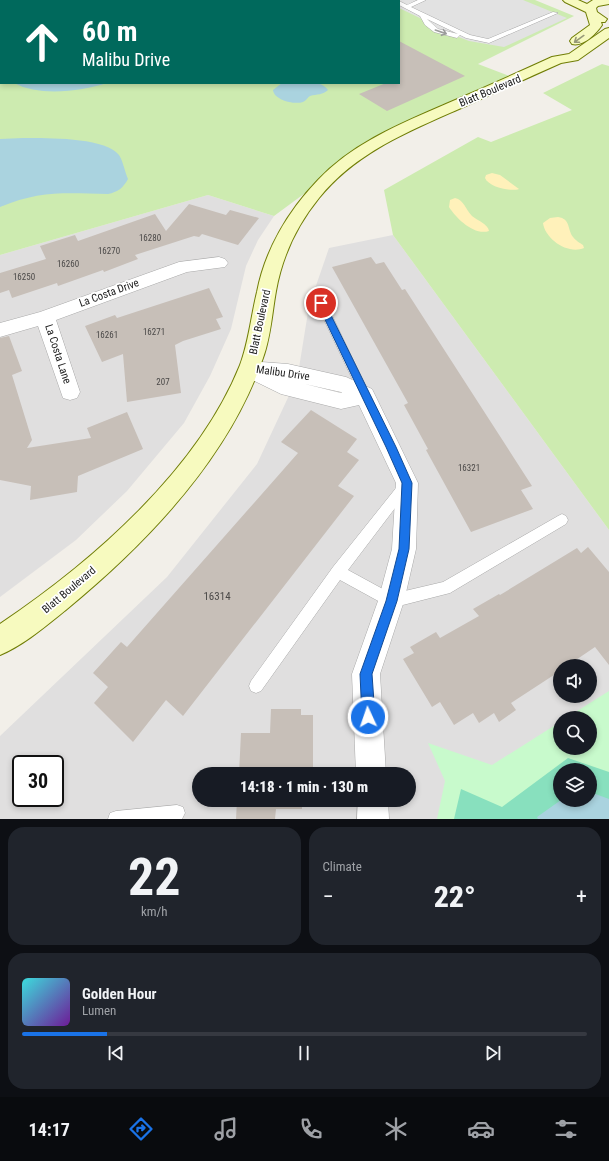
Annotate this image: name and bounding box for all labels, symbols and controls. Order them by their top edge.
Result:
text: 60 m [82,15,138,48]
icon: ahead [16,16,68,68]
one-way arrow [435,29,448,36]
one-way arrow [574,35,585,43]
text: Malibu Drive [82,49,170,70]
street label: Blatt Boulevard [457,72,523,110]
house number: 16280 [139,233,161,243]
house number: 16270 [98,246,120,256]
house number: 16260 [57,259,79,269]
house number: 16250 [13,272,35,282]
street label: La Costa Drive [77,276,141,310]
pin [304,286,338,320]
street label: Blatt Boulevard [247,288,273,356]
icon: arrive [310,292,332,314]
street label: La Costa Lane [42,323,74,385]
house number: 16271 [143,327,165,337]
house number: 16261 [96,330,118,340]
street label: Malibu Drive [255,363,311,383]
house number: 207 [156,377,170,387]
house number: 16321 [458,463,480,473]
street label: Blatt Boulevard [40,564,98,616]
house number: 16314 [203,590,231,603]
map controls [553,659,597,807]
button: sound [553,659,597,703]
position arrow [347,696,389,738]
button: search [553,711,597,755]
speed limit sign: 30 [12,755,64,807]
button: layers [553,763,597,807]
text: 14:18 · 1 min · 130 m [240,778,368,796]
text: 22 [128,847,181,908]
text: Climate [323,859,362,874]
text: 22° [434,879,476,914]
text: − [323,884,334,909]
text: + [576,884,587,909]
text: km/h [141,904,168,919]
text: Golden Hour [82,985,157,1003]
text: Lumen [82,1003,116,1018]
icon: previous [105,1042,127,1064]
icon: pause [293,1042,315,1064]
icon: next [482,1042,504,1064]
icon: directions [127,1115,155,1143]
icon: music [212,1115,240,1143]
icon: phone [297,1115,325,1143]
icon: climate [382,1115,410,1143]
icon: car [467,1115,495,1143]
icon: filters [552,1115,580,1143]
text: 14:17 [29,1119,70,1140]

